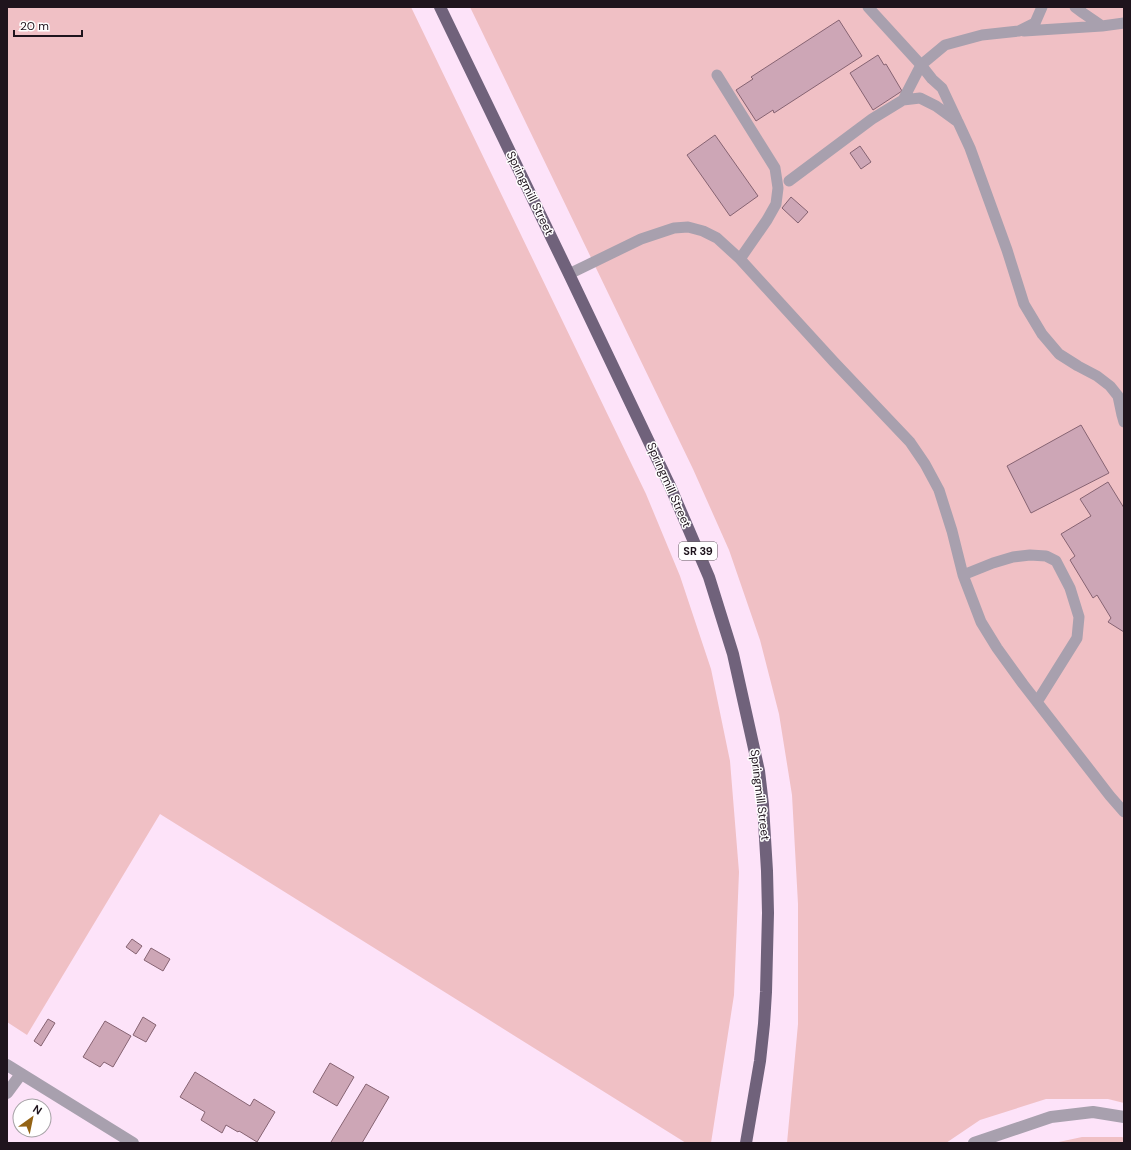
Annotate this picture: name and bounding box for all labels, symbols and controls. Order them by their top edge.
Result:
scale bar [14,12,82,38]
text: 20 m [20,18,49,34]
street label: Springmill Street [503,148,557,238]
street label: Springmill Street [643,440,695,530]
road number: SR 39 [679,542,717,560]
street label: Springmill Street [746,749,774,842]
north arrow [12,1098,52,1138]
text: N [30,1102,45,1118]

